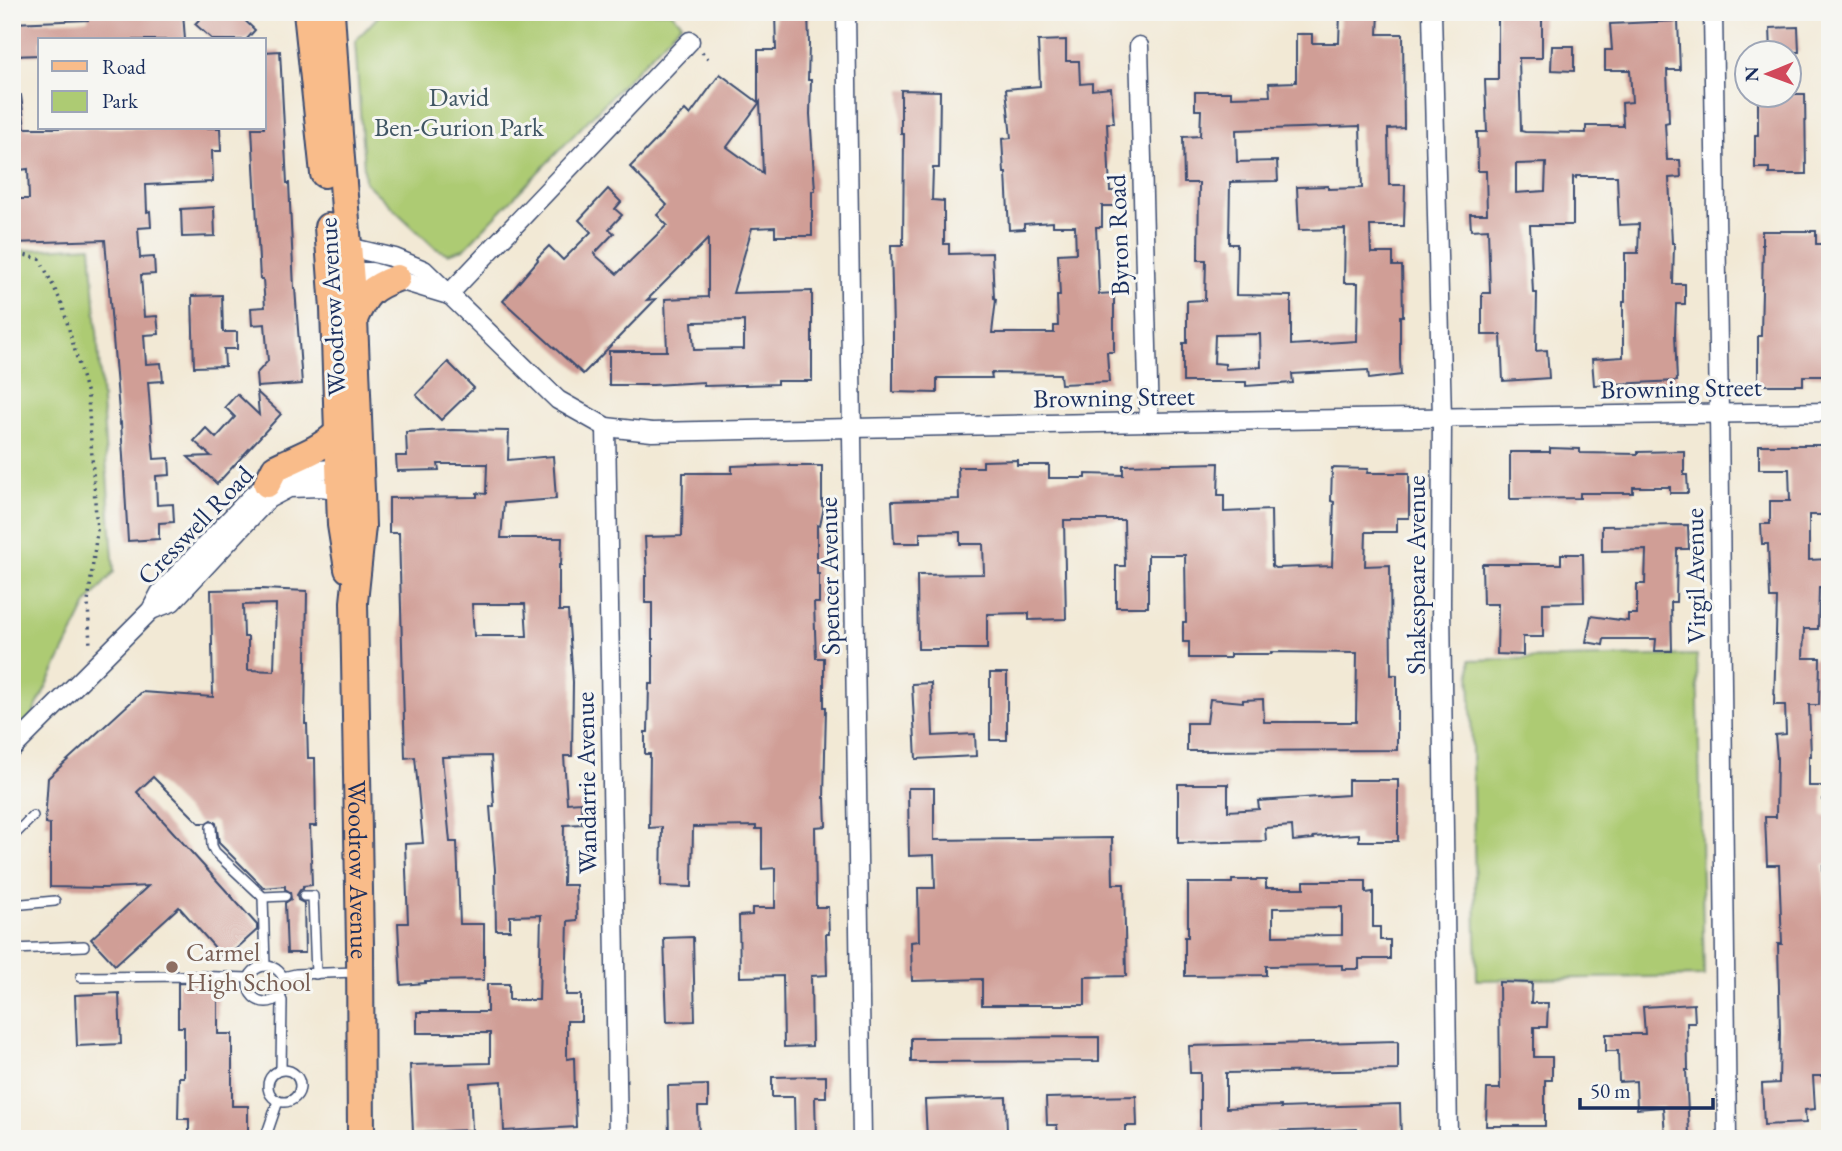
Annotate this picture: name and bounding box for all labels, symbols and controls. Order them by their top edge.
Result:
legend [38,38,266,130]
north arrow [1734,38,1804,108]
text: Road [102,53,146,80]
text: N [1739,66,1764,82]
park label: David Ben-Gurion Park [374,80,545,144]
text: Park [102,87,139,114]
street label: Byron Road [1099,173,1137,296]
street label: Woodrow Avenue [310,217,354,397]
street label: Browning Street [1600,370,1762,406]
street label: Browning Street [1033,379,1195,415]
street label: Cresswell Road [129,457,261,592]
street label: Shakespeare Avenue [1399,475,1433,675]
street label: Spencer Avenue [811,497,847,655]
street label: Virgil Avenue [1677,508,1713,644]
street label: Wandarrie Avenue [567,691,605,875]
street label: Woodrow Avenue [340,780,377,959]
place label: Carmel High School [186,935,311,999]
marker: Carmel High School [164,959,180,975]
scale bar [1580,1067,1713,1111]
text: 50 m [1590,1077,1631,1104]

